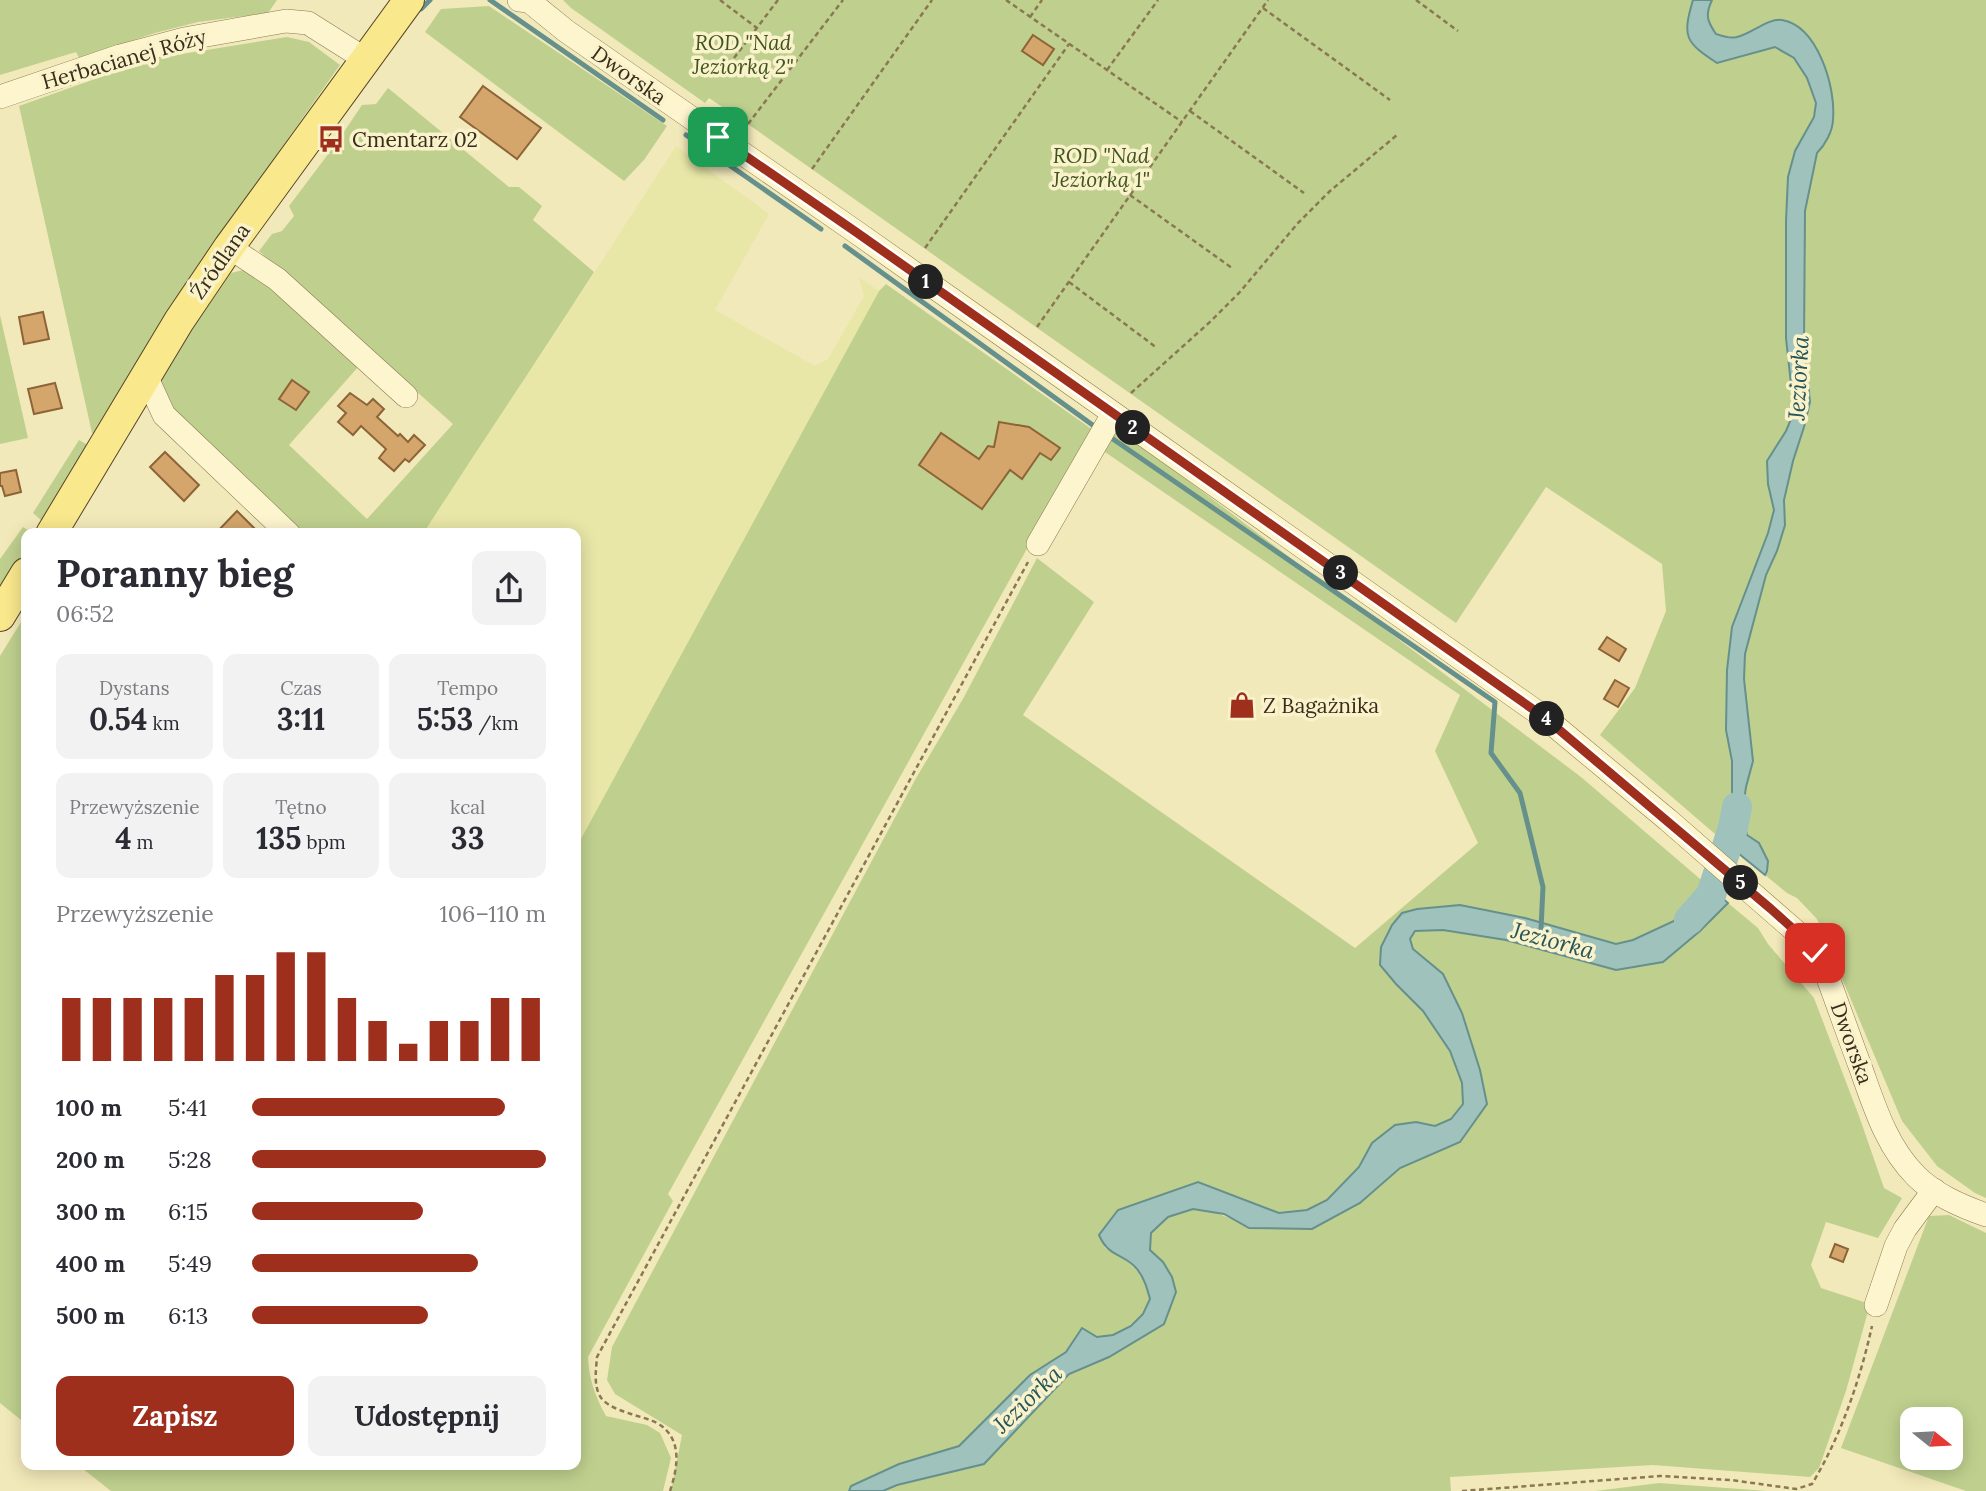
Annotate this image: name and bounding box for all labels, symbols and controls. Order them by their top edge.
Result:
street label: Herbacianej Róży [39,23,209,95]
park label: ROD "Nad Jeziorką 2" [692,29,793,80]
street label: Dworska [586,39,672,111]
pin [688,107,748,167]
icon: arrive [699,118,737,156]
bus stop icon: Cmentarz 02 [316,124,346,154]
place label: Cmentarz 02 [352,126,478,153]
park label: ROD "Nad Jeziorką 1" [1051,142,1150,193]
street label: Źródlana [184,218,256,304]
pin: 1 [908,264,944,300]
text: 1 [922,269,929,293]
water label: Jeziorka [1781,335,1815,422]
pin: 2 [1116,410,1150,446]
text: 2 [1127,415,1138,439]
text: Poranny bieg [56,549,294,597]
button: share [472,551,546,625]
pin: 3 [1324,556,1358,590]
text: 3 [1335,560,1346,584]
text: 06:52 [56,599,114,628]
text: Dystans [99,676,170,700]
text: Czas [280,676,322,700]
text: Tempo [437,676,498,700]
shop icon: Z Bagażnika [1227,690,1257,720]
place label: Z Bagażnika [1263,692,1379,719]
text: 0.54 [89,700,147,738]
text: 3:11 [277,700,325,738]
text: 5:53 [417,700,473,738]
pin: 4 [1530,702,1564,736]
text: 4 [1541,706,1552,730]
text: km [147,711,180,735]
text: /km [473,711,519,735]
text: Przewyższenie [69,795,200,819]
text: Tętno [275,795,327,819]
text: kcal [450,795,485,819]
text: 4 [115,819,132,857]
text: 135 [256,819,301,857]
text: 33 [451,819,484,857]
text: m [132,830,154,854]
text: bpm [301,830,346,854]
pin: 5 [1724,866,1758,900]
text: 5 [1735,870,1746,894]
text: Przewyższenie [56,899,214,928]
text: 106–110 m [439,899,546,928]
water label: Jeziorka [1508,915,1598,965]
pin [1785,923,1845,983]
icon: check [1796,934,1834,972]
street label: Dworska [1825,998,1879,1088]
text: 100 m [56,1093,122,1122]
text: 5:41 [168,1093,207,1122]
text: 200 m [56,1145,125,1174]
text: 5:28 [168,1145,212,1174]
text: 300 m [56,1197,125,1226]
text: 6:15 [168,1197,208,1226]
text: 400 m [56,1249,125,1278]
text: 5:49 [168,1249,212,1278]
text: 500 m [56,1301,125,1330]
text: 6:13 [168,1301,208,1330]
water label: Jeziorka [986,1359,1068,1439]
button: Zapisz [56,1376,294,1456]
button: Udostępnij [308,1376,546,1456]
north arrow [1900,1407,1964,1470]
map controls [1900,1407,1963,1470]

